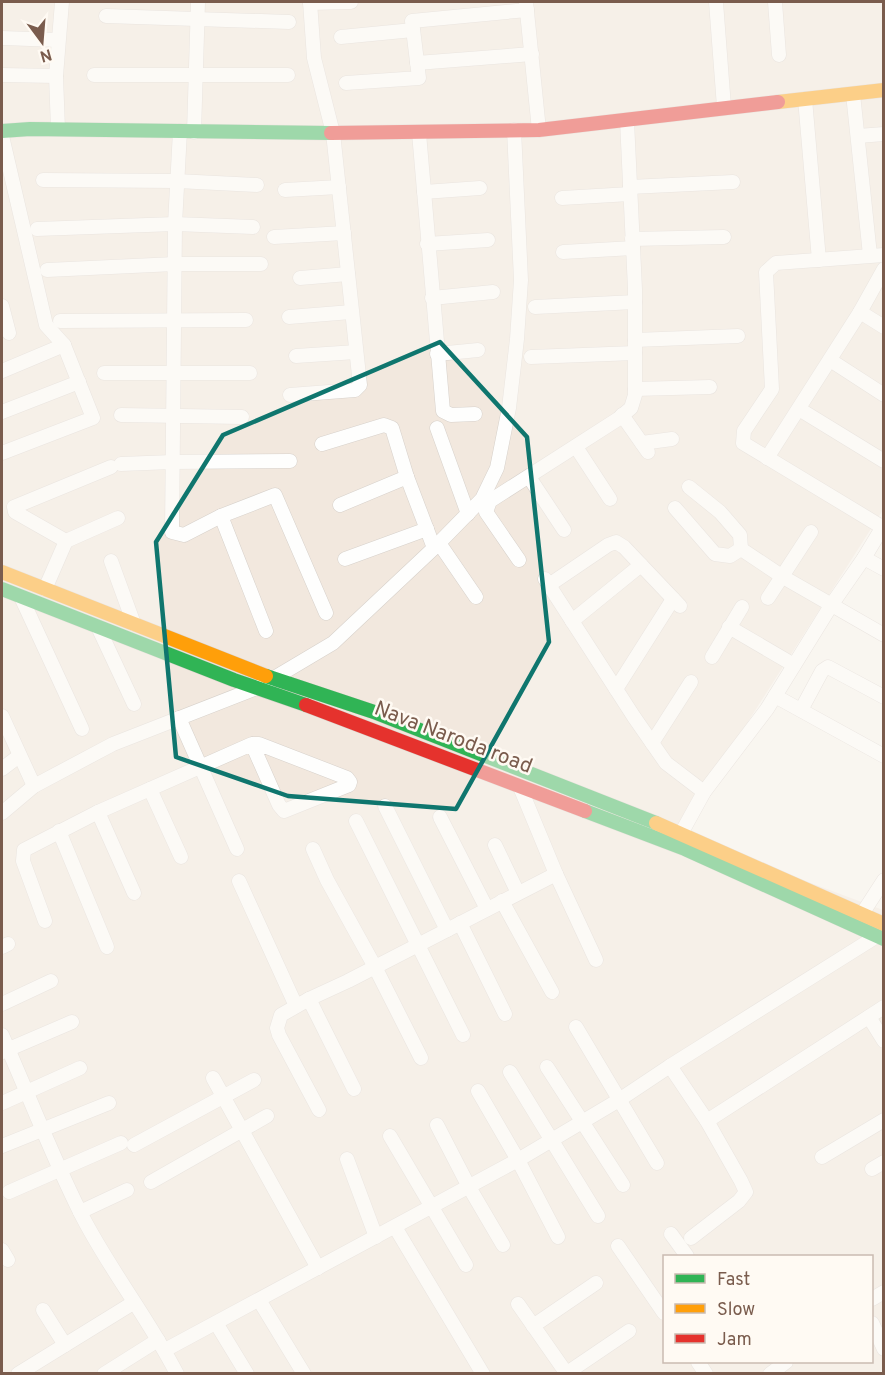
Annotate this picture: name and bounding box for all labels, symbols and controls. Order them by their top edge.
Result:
north arrow [12,12,72,72]
text: N [37,43,54,66]
street label: Nava Naroda road [370,695,536,781]
legend [663,1255,873,1363]
text: Fast [717,1269,750,1292]
text: Slow [717,1299,755,1322]
text: Jam [717,1329,752,1352]

